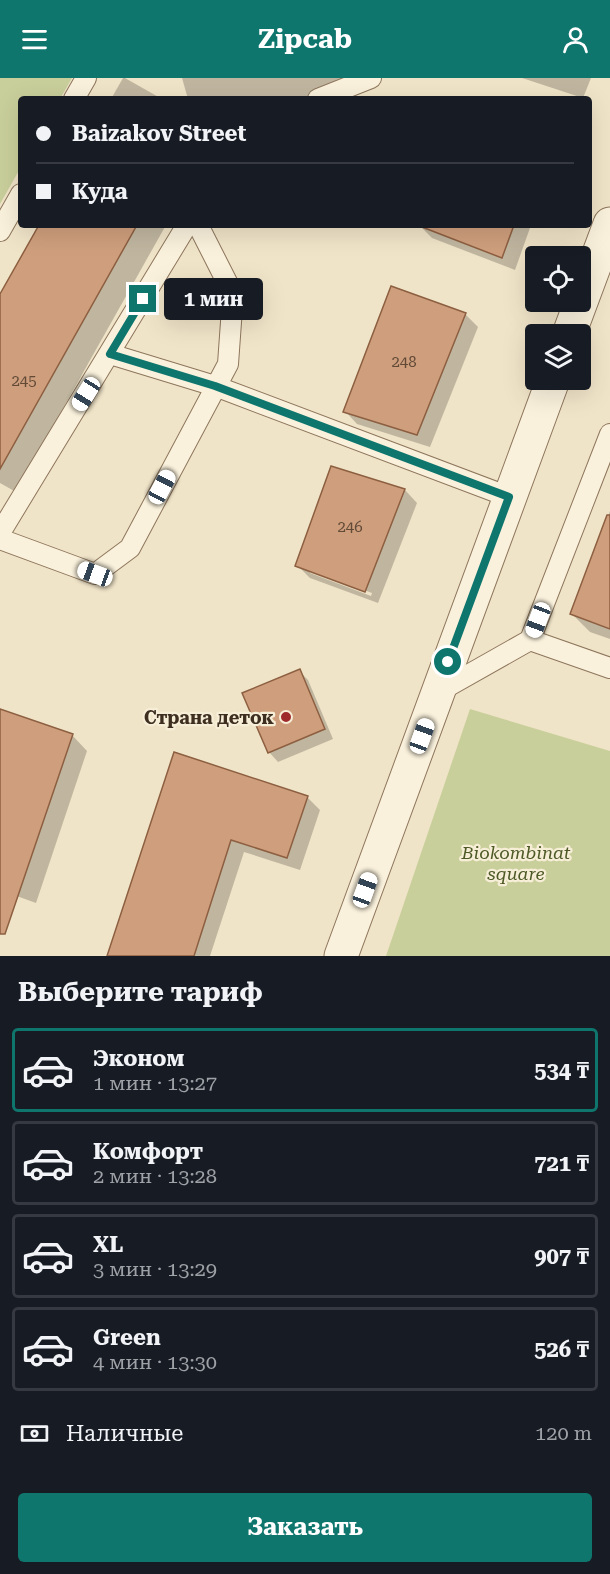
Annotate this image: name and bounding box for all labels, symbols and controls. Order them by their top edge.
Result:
icon: menu [18,23,51,56]
text: Zipcab [258,23,352,55]
icon: person [559,23,592,56]
text: Baizakov Street [72,121,246,146]
text: Куда [72,179,128,204]
map controls [525,246,591,390]
button: locate [525,246,591,312]
callout: 1 мин [164,278,263,320]
route end [129,285,156,312]
text: 1 мин [184,287,243,311]
button: layers [525,324,591,390]
house number: 248 [391,353,417,371]
house number: 245 [11,372,37,390]
car [69,374,103,414]
car [146,467,178,507]
house number: 246 [337,518,363,536]
car [75,559,115,589]
car [523,600,553,640]
route start [434,648,461,675]
place label: Страна деток [144,707,275,728]
marker: Страна деток [279,710,293,724]
car [407,716,437,756]
park label: Biokombinat square [460,842,571,884]
car [350,870,380,910]
text: Выберите тариф [18,976,263,1008]
icon: car [21,1043,75,1097]
text: Эконом [93,1046,184,1071]
text: 534 ₸ [534,1058,589,1083]
text: 1 мин · 13:27 [93,1071,217,1095]
icon: car [21,1136,75,1190]
text: Комфорт [93,1139,203,1164]
text: 721 ₸ [534,1151,589,1176]
text: 2 мин · 13:28 [93,1164,217,1188]
icon: car [21,1229,75,1283]
text: XL [93,1232,123,1257]
text: 907 ₸ [534,1244,589,1269]
text: 3 мин · 13:29 [93,1257,217,1281]
icon: car [21,1322,75,1376]
text: Green [93,1325,161,1350]
text: 526 ₸ [534,1337,589,1362]
text: 4 мин · 13:30 [93,1350,217,1374]
icon: cash [18,1417,51,1450]
text: Наличные [66,1421,183,1446]
text: 120 m [535,1421,592,1445]
button: Заказать [18,1493,592,1562]

